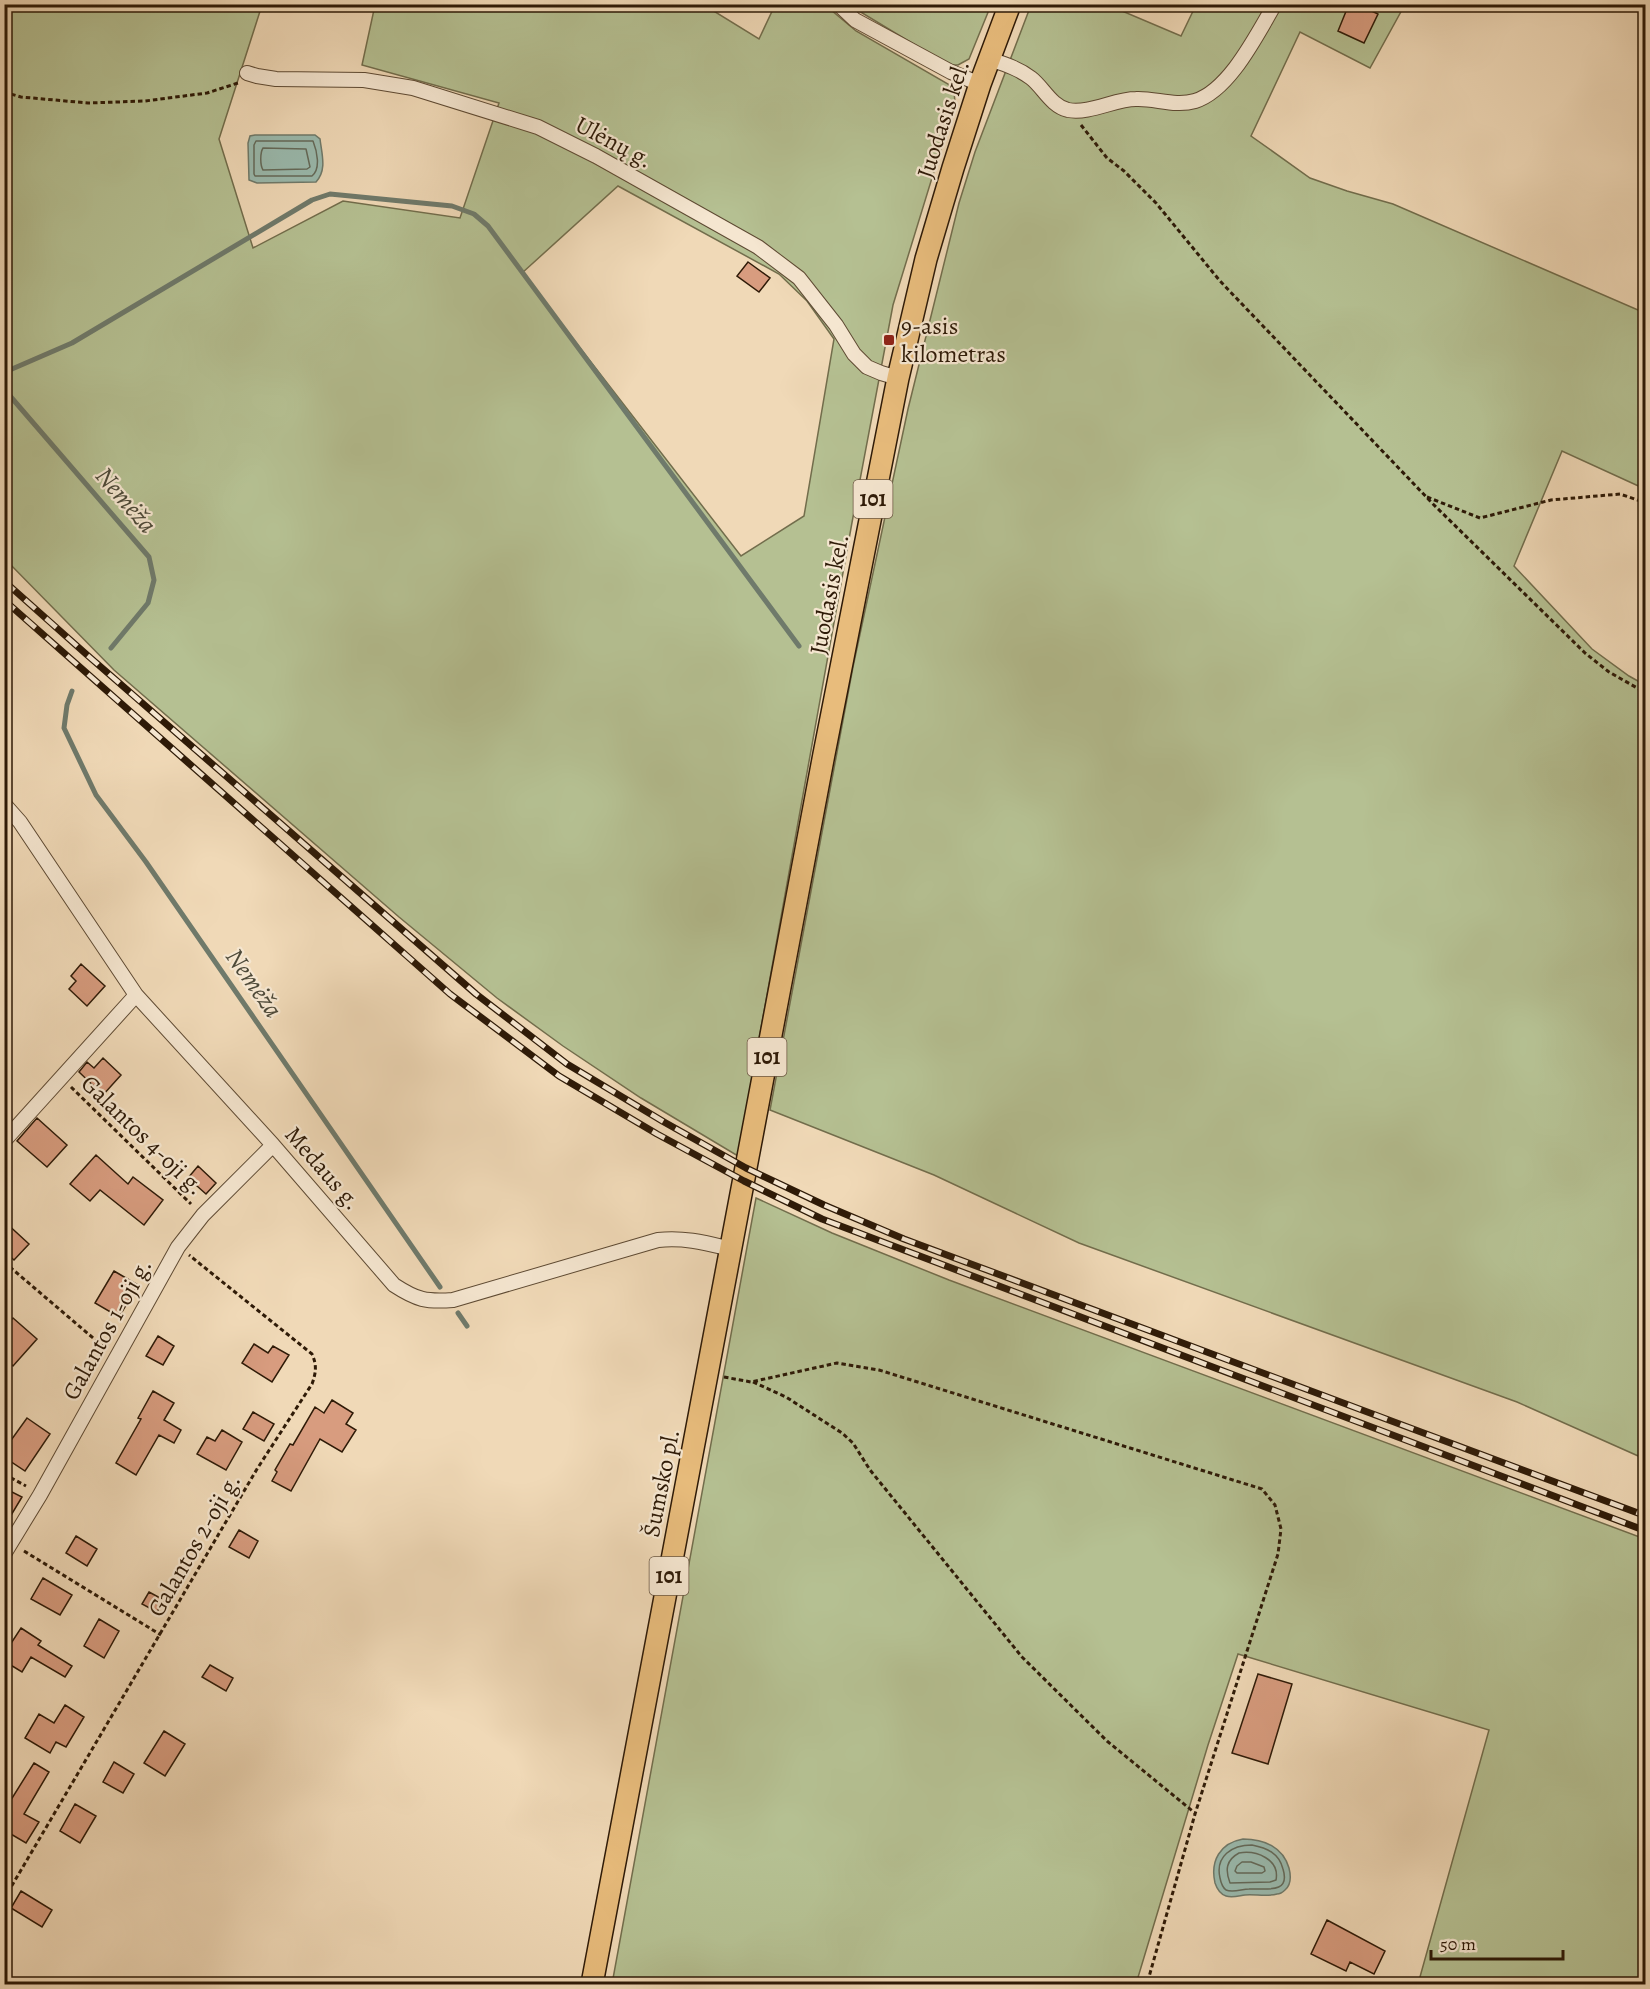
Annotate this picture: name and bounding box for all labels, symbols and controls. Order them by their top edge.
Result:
street label: Juodasis kel. [909,56,977,182]
street label: Ulėnų g. [570,108,658,176]
place label: 9-asis kilometras [901,310,1006,370]
marker: 9-asis kilometras [882,333,896,347]
water label: Nemėža [87,459,165,541]
road number: 101 [854,480,892,518]
street label: Juodasis kel. [802,531,856,657]
water label: Nemėža [217,941,291,1025]
road number: 101 [748,1038,786,1076]
street label: Galantos 4-oji g. [74,1068,212,1202]
street label: Medaus g. [278,1119,368,1217]
street label: Galantos 1-oji g. [55,1252,159,1406]
street label: Šumsko pl. [635,1426,687,1540]
street label: Galantos 2-oji g. [140,1467,248,1623]
road number: 101 [650,1557,688,1595]
scale bar [1431,1923,1563,1961]
text: 50 m [1440,1932,1476,1956]

